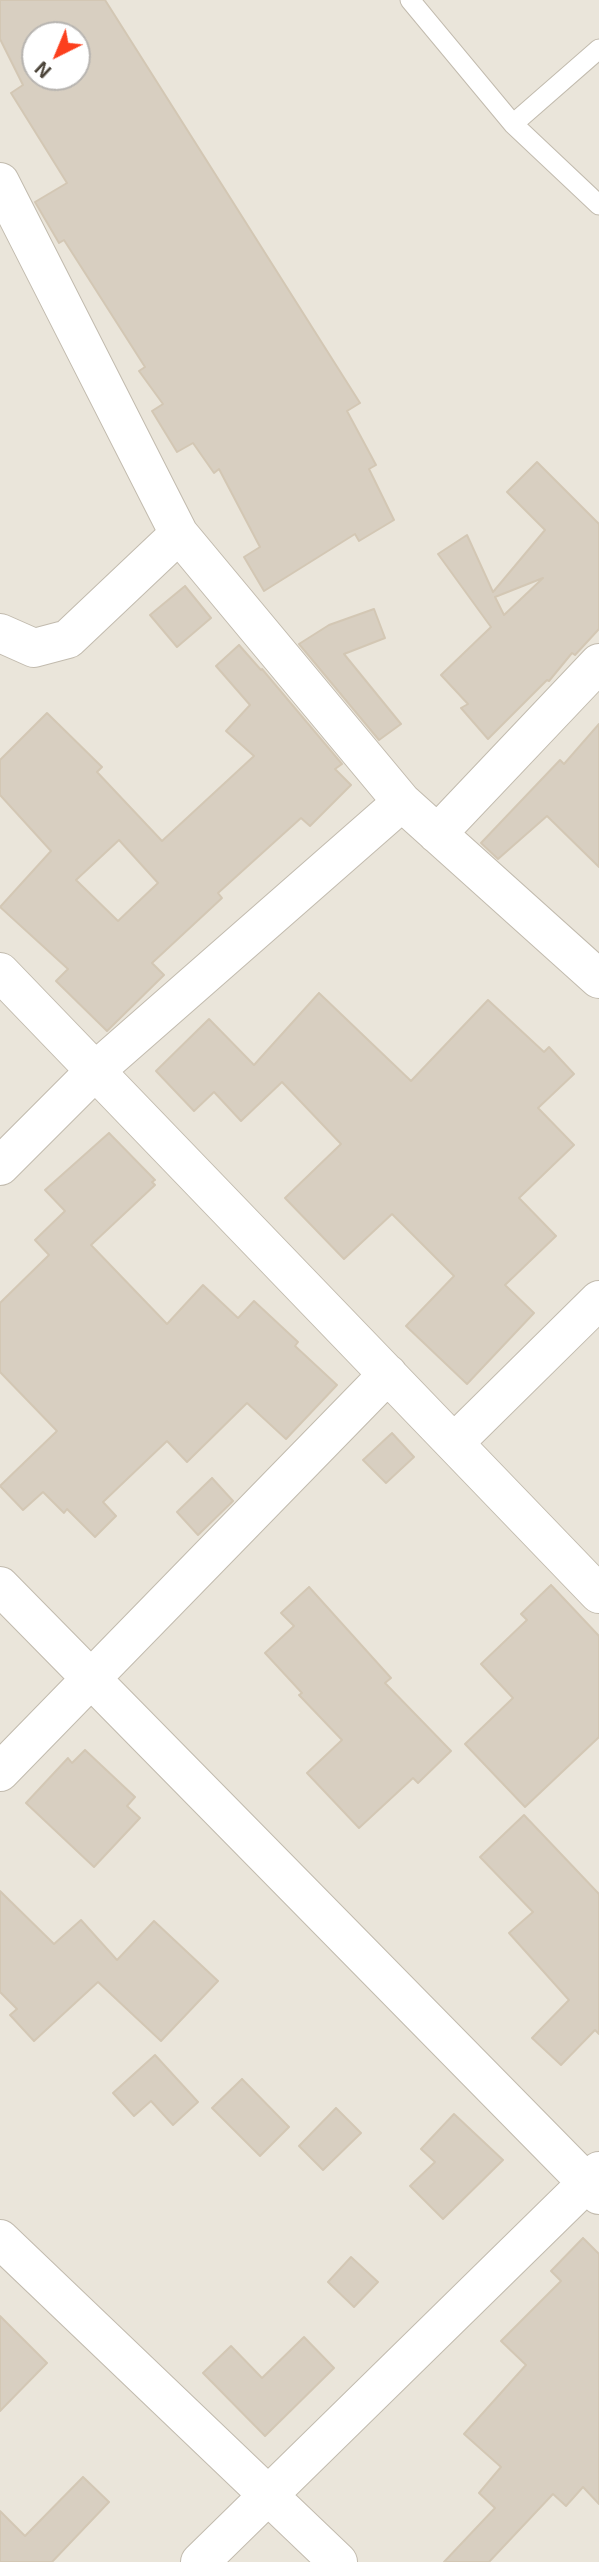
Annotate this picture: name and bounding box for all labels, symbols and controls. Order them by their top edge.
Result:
north arrow [21,21,91,91]
text: N [30,57,56,83]

